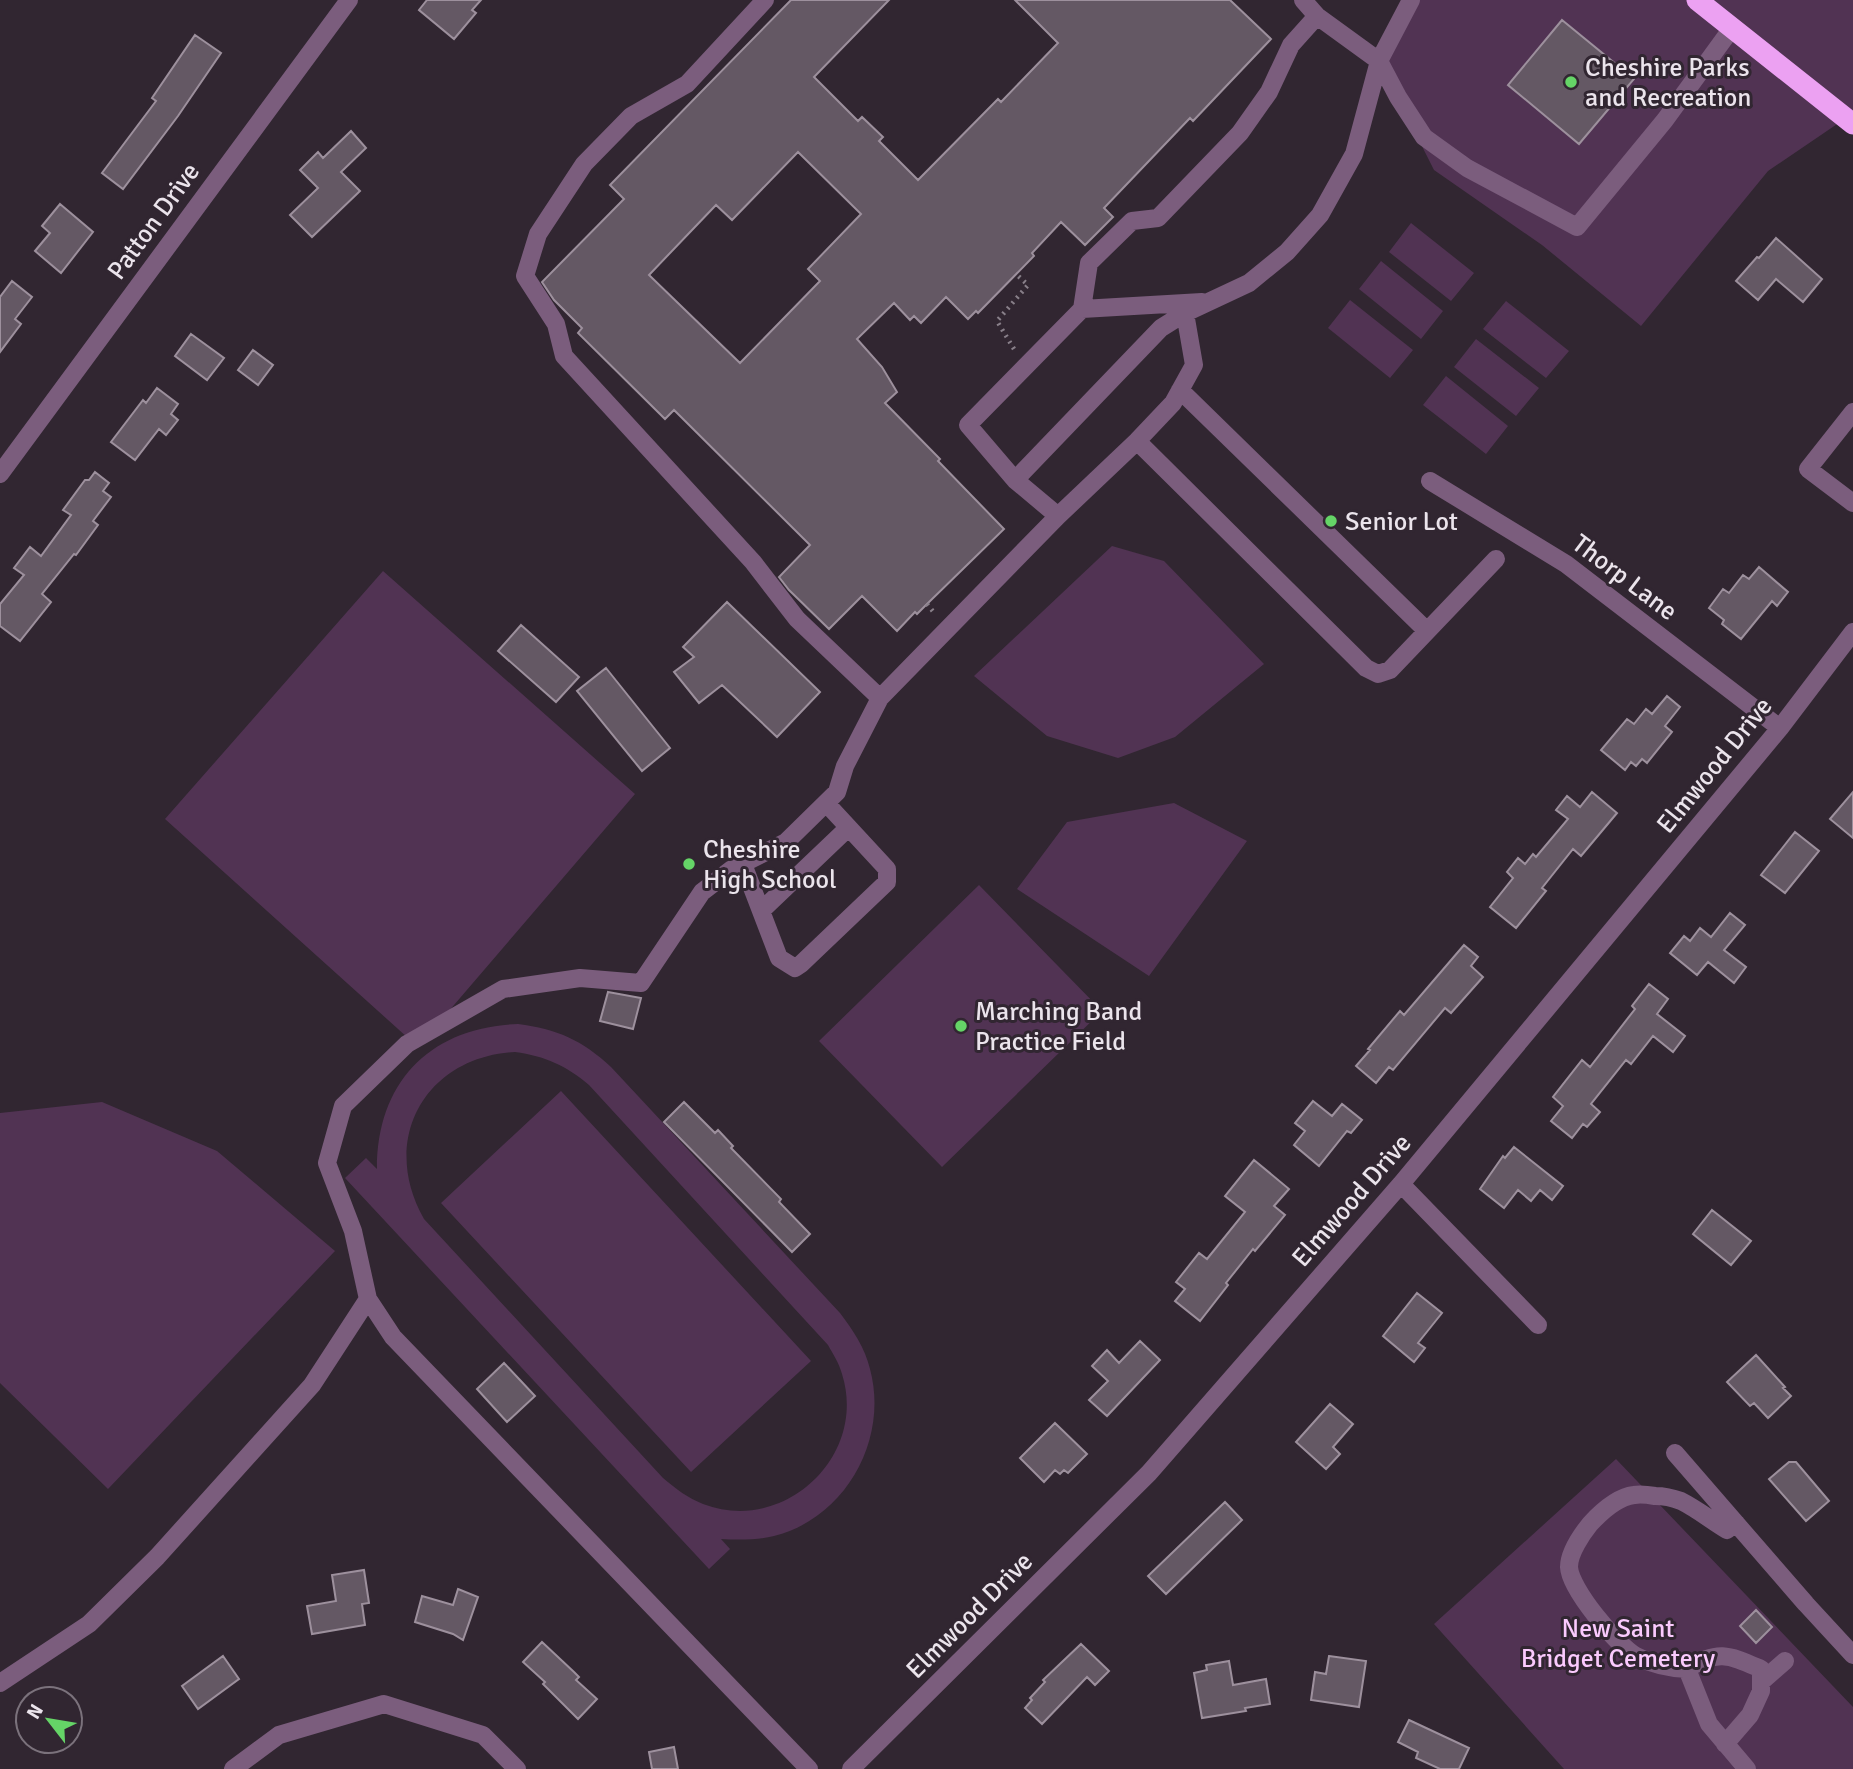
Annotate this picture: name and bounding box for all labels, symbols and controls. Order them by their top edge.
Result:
place label: Cheshire Parks and Recreation [1585,52,1751,114]
marker: Cheshire Parks and Recreation [1563,74,1579,90]
street label: Patton Drive [101,157,207,286]
place label: Senior Lot [1345,506,1458,538]
marker: Senior Lot [1323,513,1339,529]
street label: Thorp Lane [1566,528,1683,628]
street label: Elmwood Drive [1650,691,1779,840]
place label: Cheshire High School [703,834,837,896]
marker: Cheshire High School [681,856,697,872]
place label: Marching Band Practice Field [975,996,1142,1058]
marker: Marching Band Practice Field [953,1018,969,1034]
street label: Elmwood Drive [1285,1128,1418,1274]
street label: Elmwood Drive [900,1546,1040,1686]
park label: New Saint Bridget Cemetery [1521,1613,1715,1675]
north arrow [14,1685,84,1755]
text: N [22,1700,49,1724]

